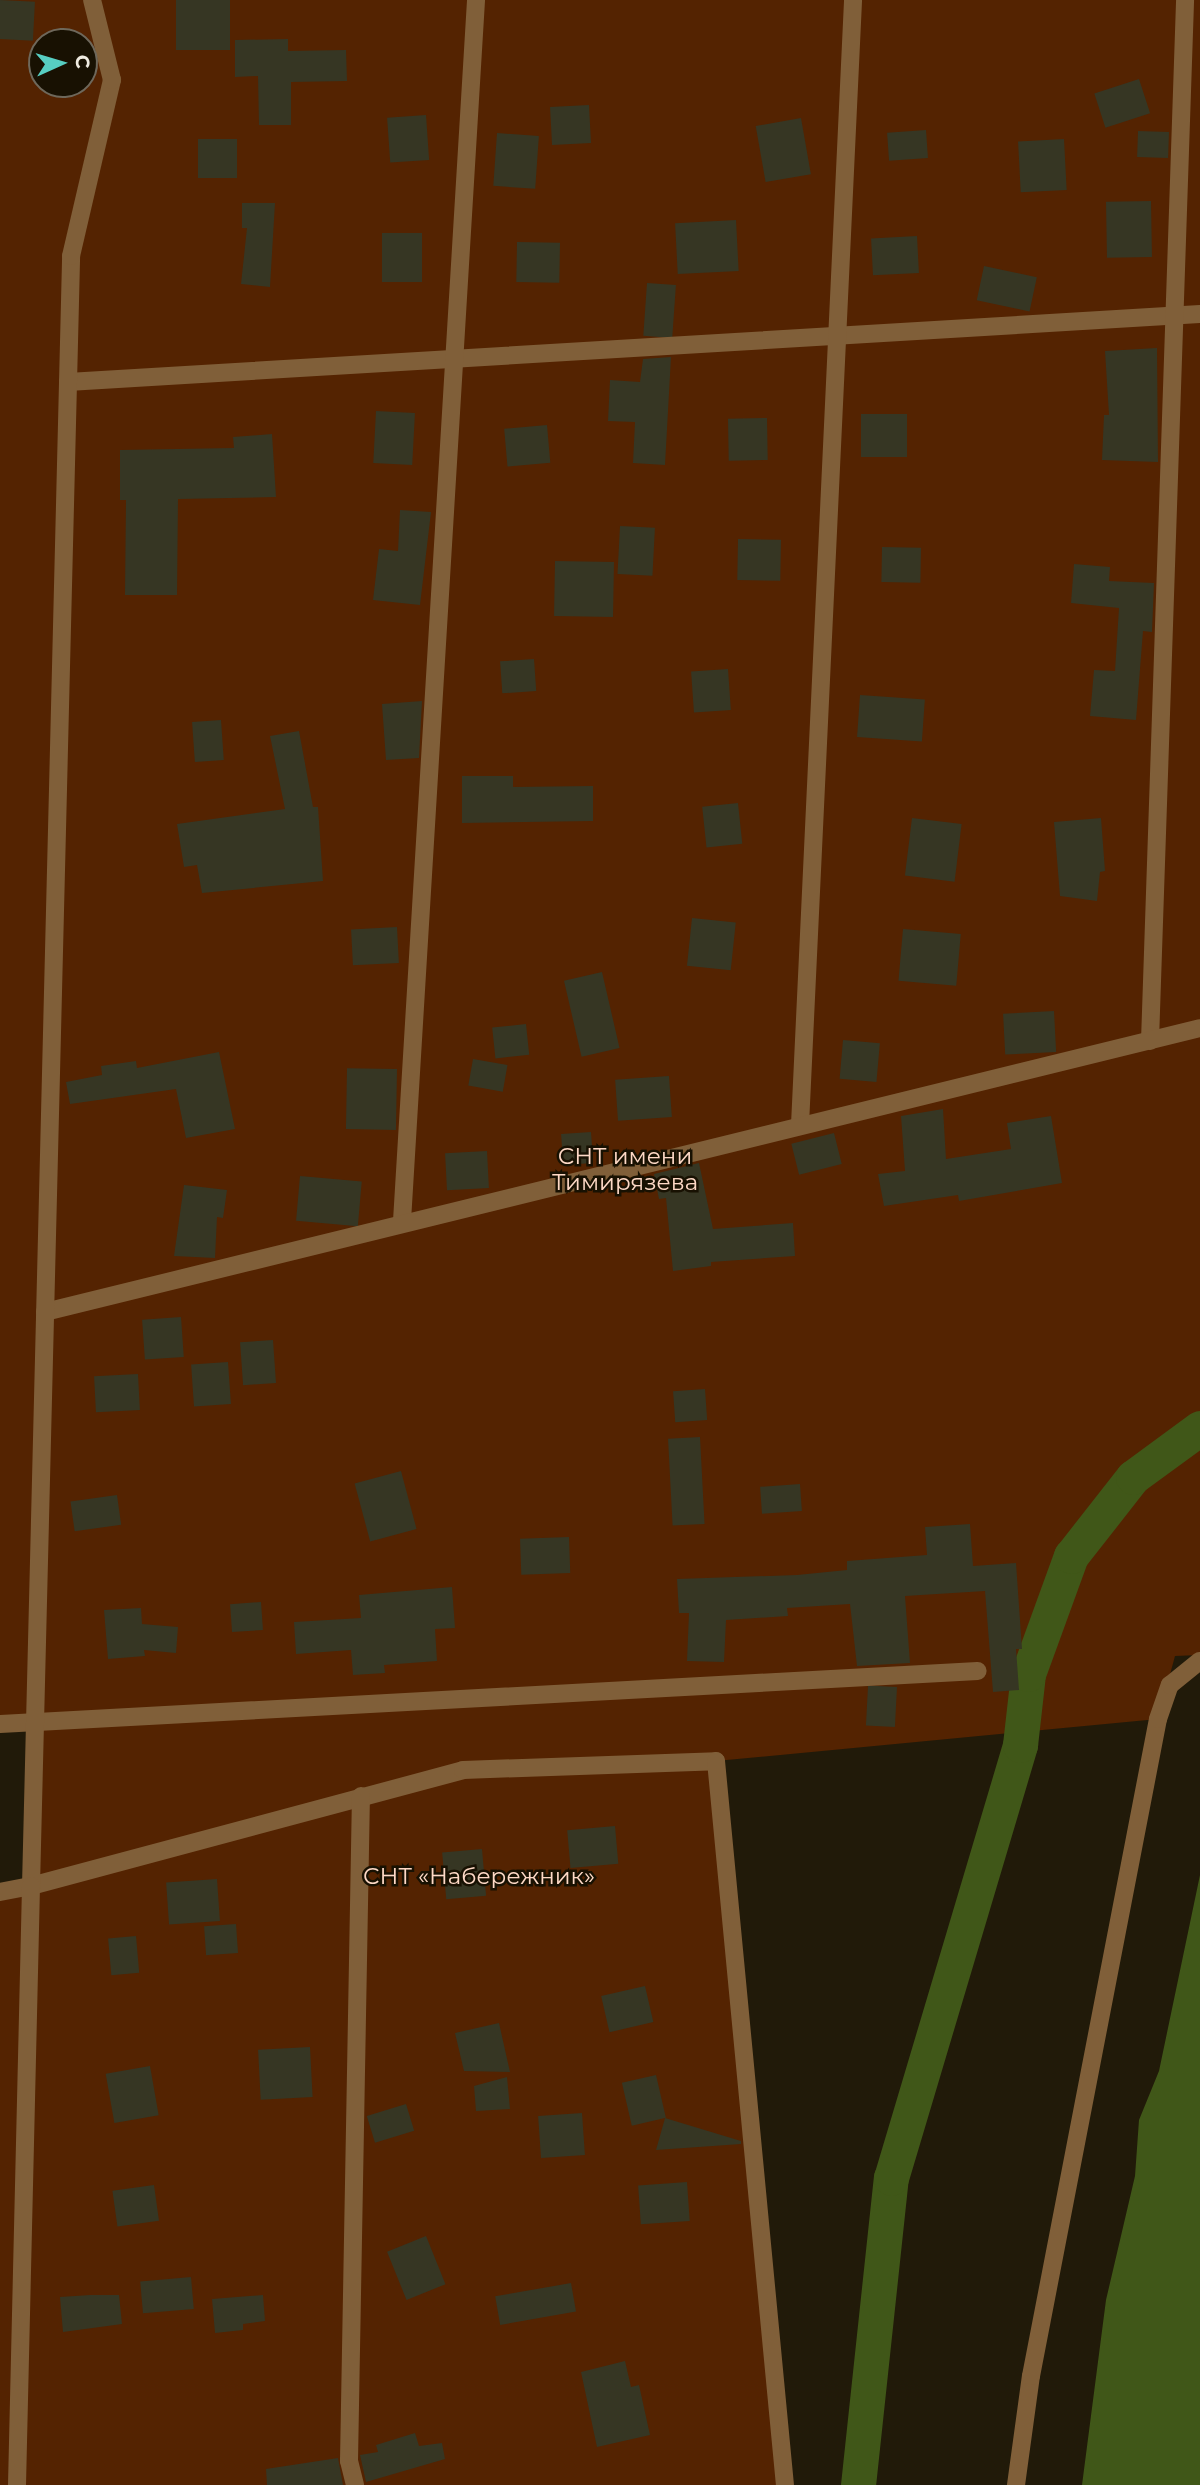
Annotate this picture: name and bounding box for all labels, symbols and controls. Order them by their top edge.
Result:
north arrow [28,28,98,98]
text: С [70,54,94,69]
park label: СНТ имени Тимирязева [552,1142,698,1196]
park label: СНТ «Набережник» [363,1862,595,1890]

